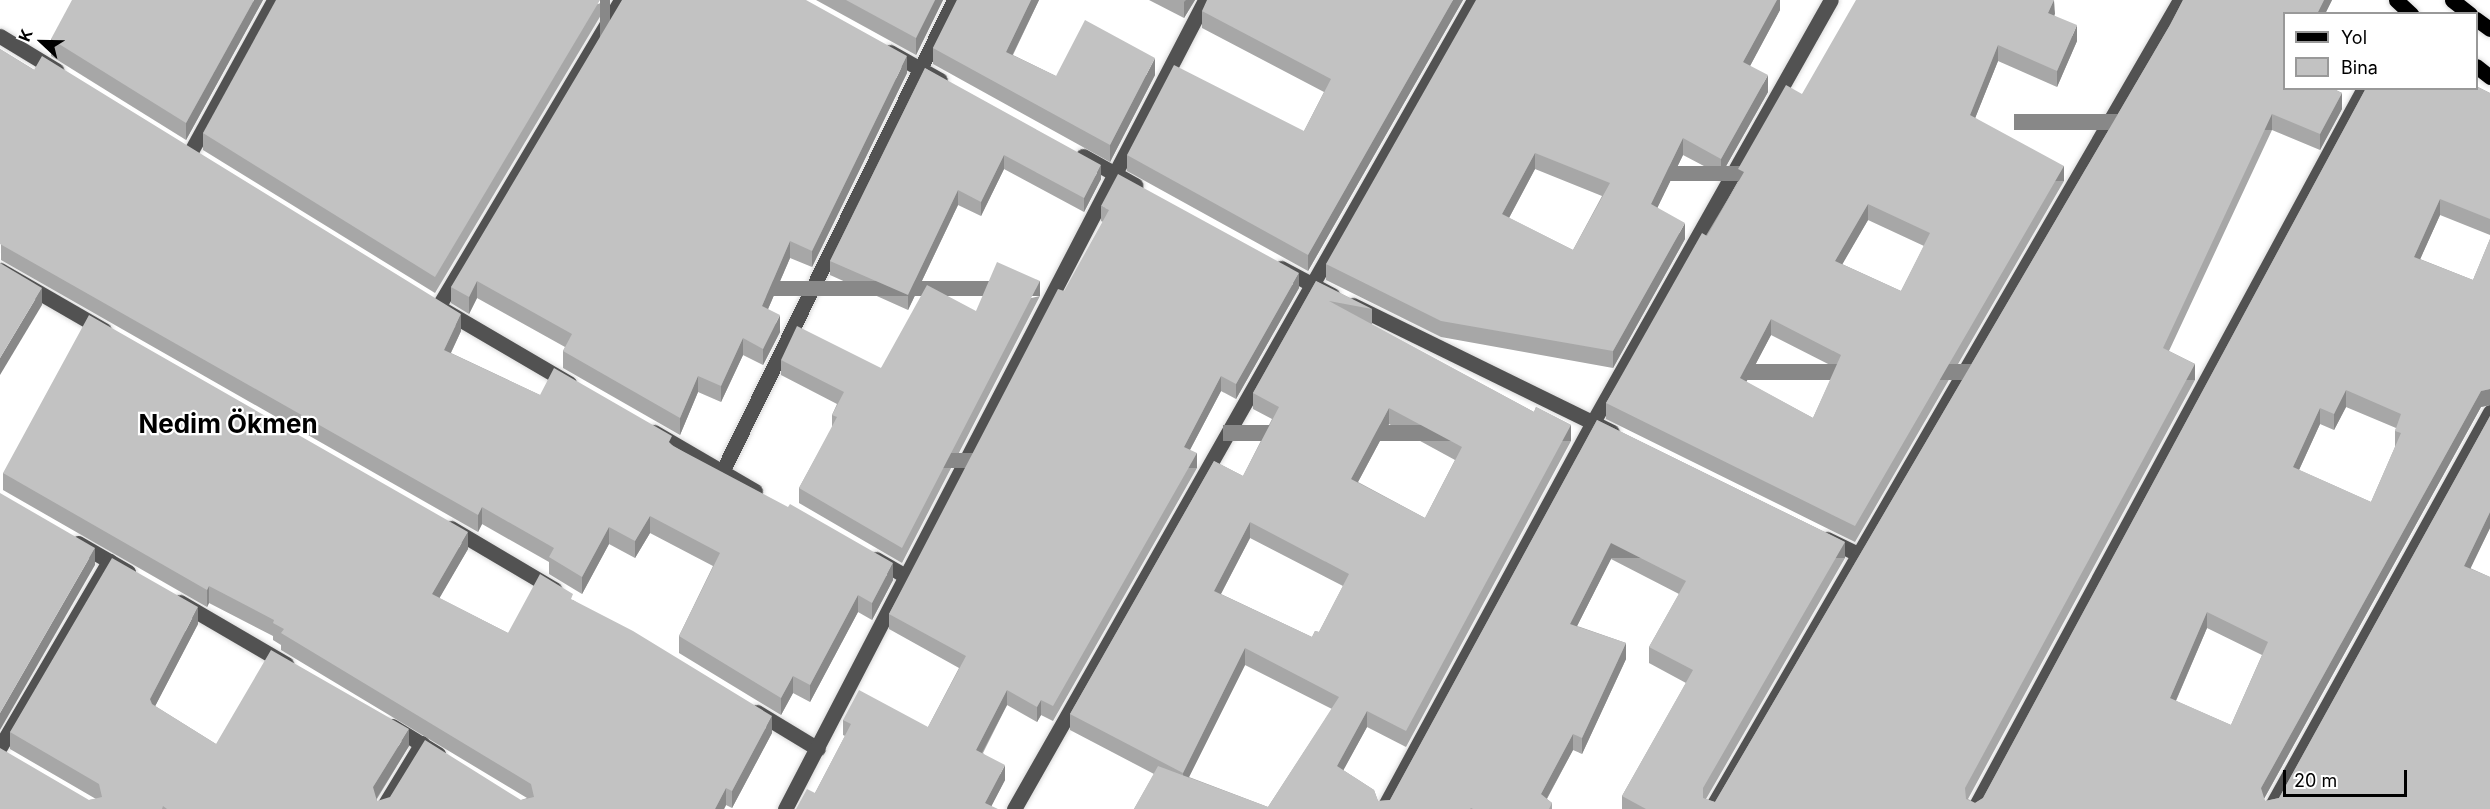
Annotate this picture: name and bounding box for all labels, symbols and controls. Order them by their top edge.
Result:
north arrow [12,12,72,72]
legend [2283,12,2478,90]
text: K [14,26,37,44]
text: Yol [2341,27,2367,48]
text: Bina [2341,57,2378,78]
district label: Nedim Ökmen [138,408,318,440]
scale bar [2286,758,2410,796]
text: 20 m [2294,770,2337,791]

